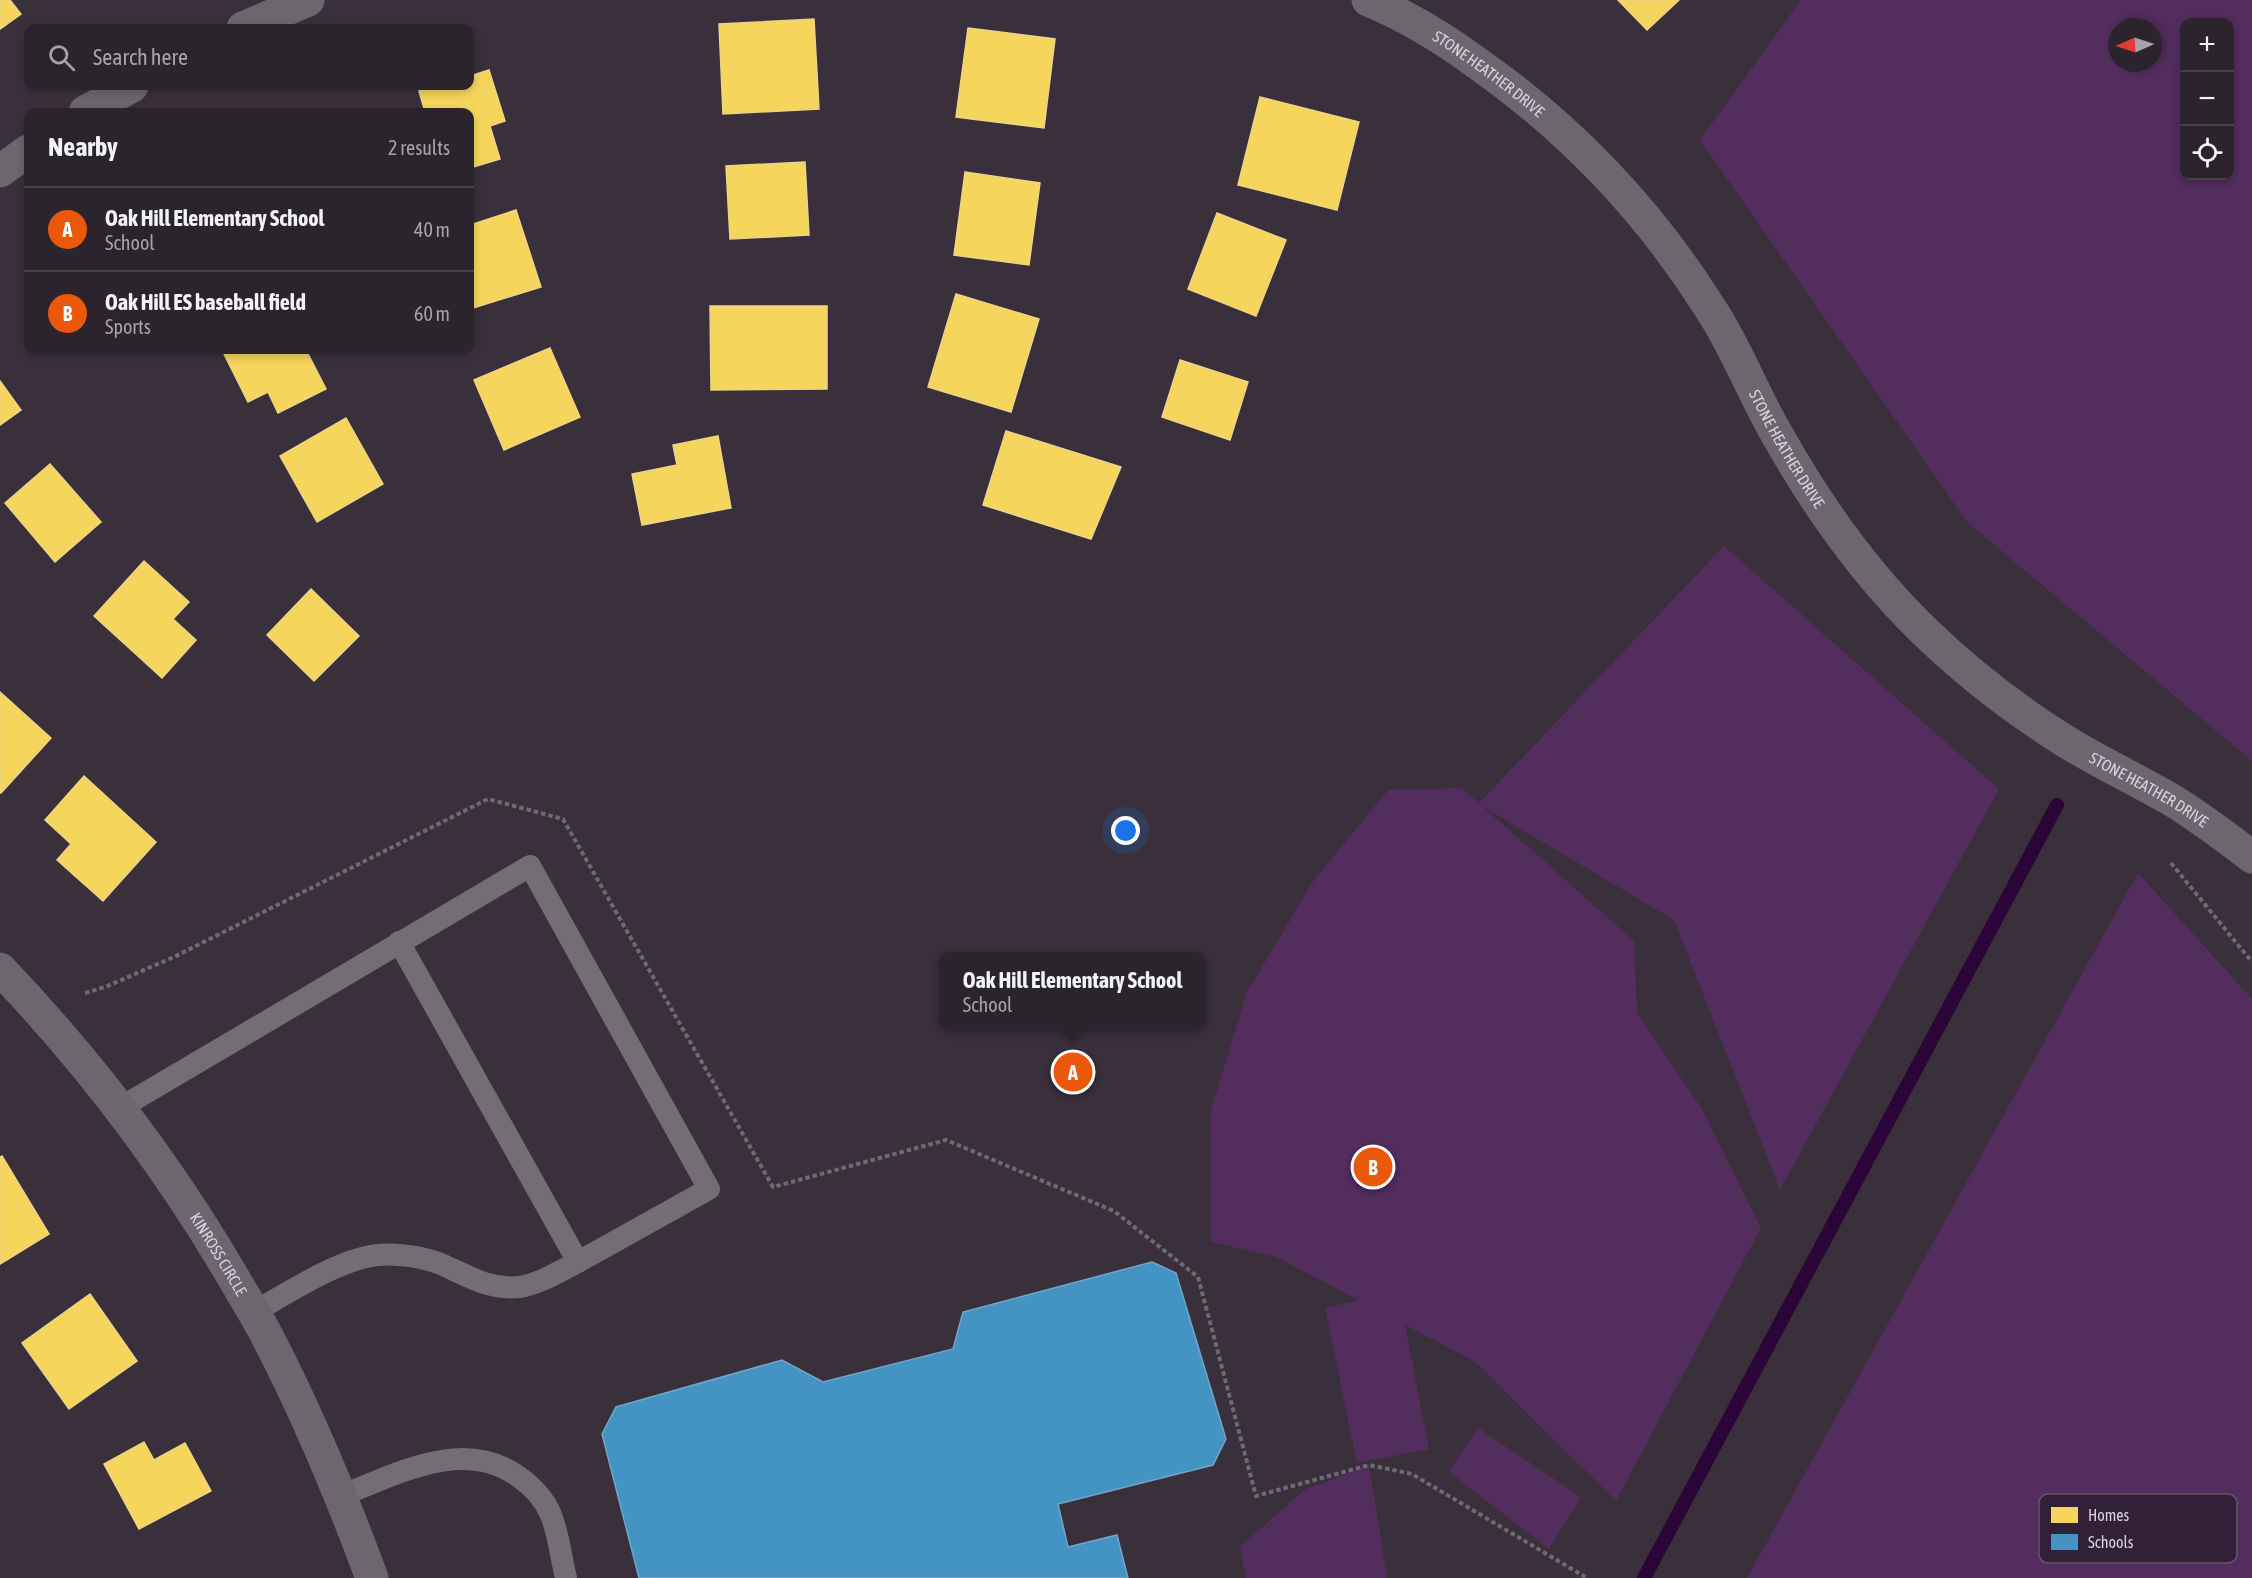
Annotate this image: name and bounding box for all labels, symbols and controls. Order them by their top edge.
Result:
north arrow [2108,18,2162,72]
map controls [2180,18,2234,180]
button: + [2180,18,2234,72]
search box [24,24,474,90]
street label: STONE HEATHER DRIVE [1430,27,1548,121]
icon: search [45,41,78,74]
text: Search here [93,44,188,70]
button: − [2180,72,2234,126]
button: locate [2180,126,2234,180]
text: Nearby [48,132,118,162]
text: 2 results [388,136,450,159]
text: Oak Hill Elementary School [105,205,324,231]
text: A [63,218,72,241]
text: 40 m [414,218,450,241]
text: School [105,231,155,254]
text: Oak Hill ES baseball field [105,289,306,315]
text: B [63,302,72,325]
text: 60 m [414,302,450,325]
text: Sports [105,315,151,338]
street label: STONE HEATHER DRIVE [1746,387,1829,511]
street label: STONE HEATHER DRIVE [2087,748,2212,831]
your location [1111,816,1140,845]
popup [939,952,1206,1030]
text: Oak Hill Elementary School [963,967,1182,993]
text: School [963,993,1012,1016]
pin: A [1054,1050,1092,1094]
pin: B [1354,1144,1392,1190]
street label: KINROSS CIRCLE [187,1209,251,1299]
legend [2039,1494,2237,1563]
text: Homes [2088,1506,2130,1524]
text: Schools [2088,1533,2134,1551]

